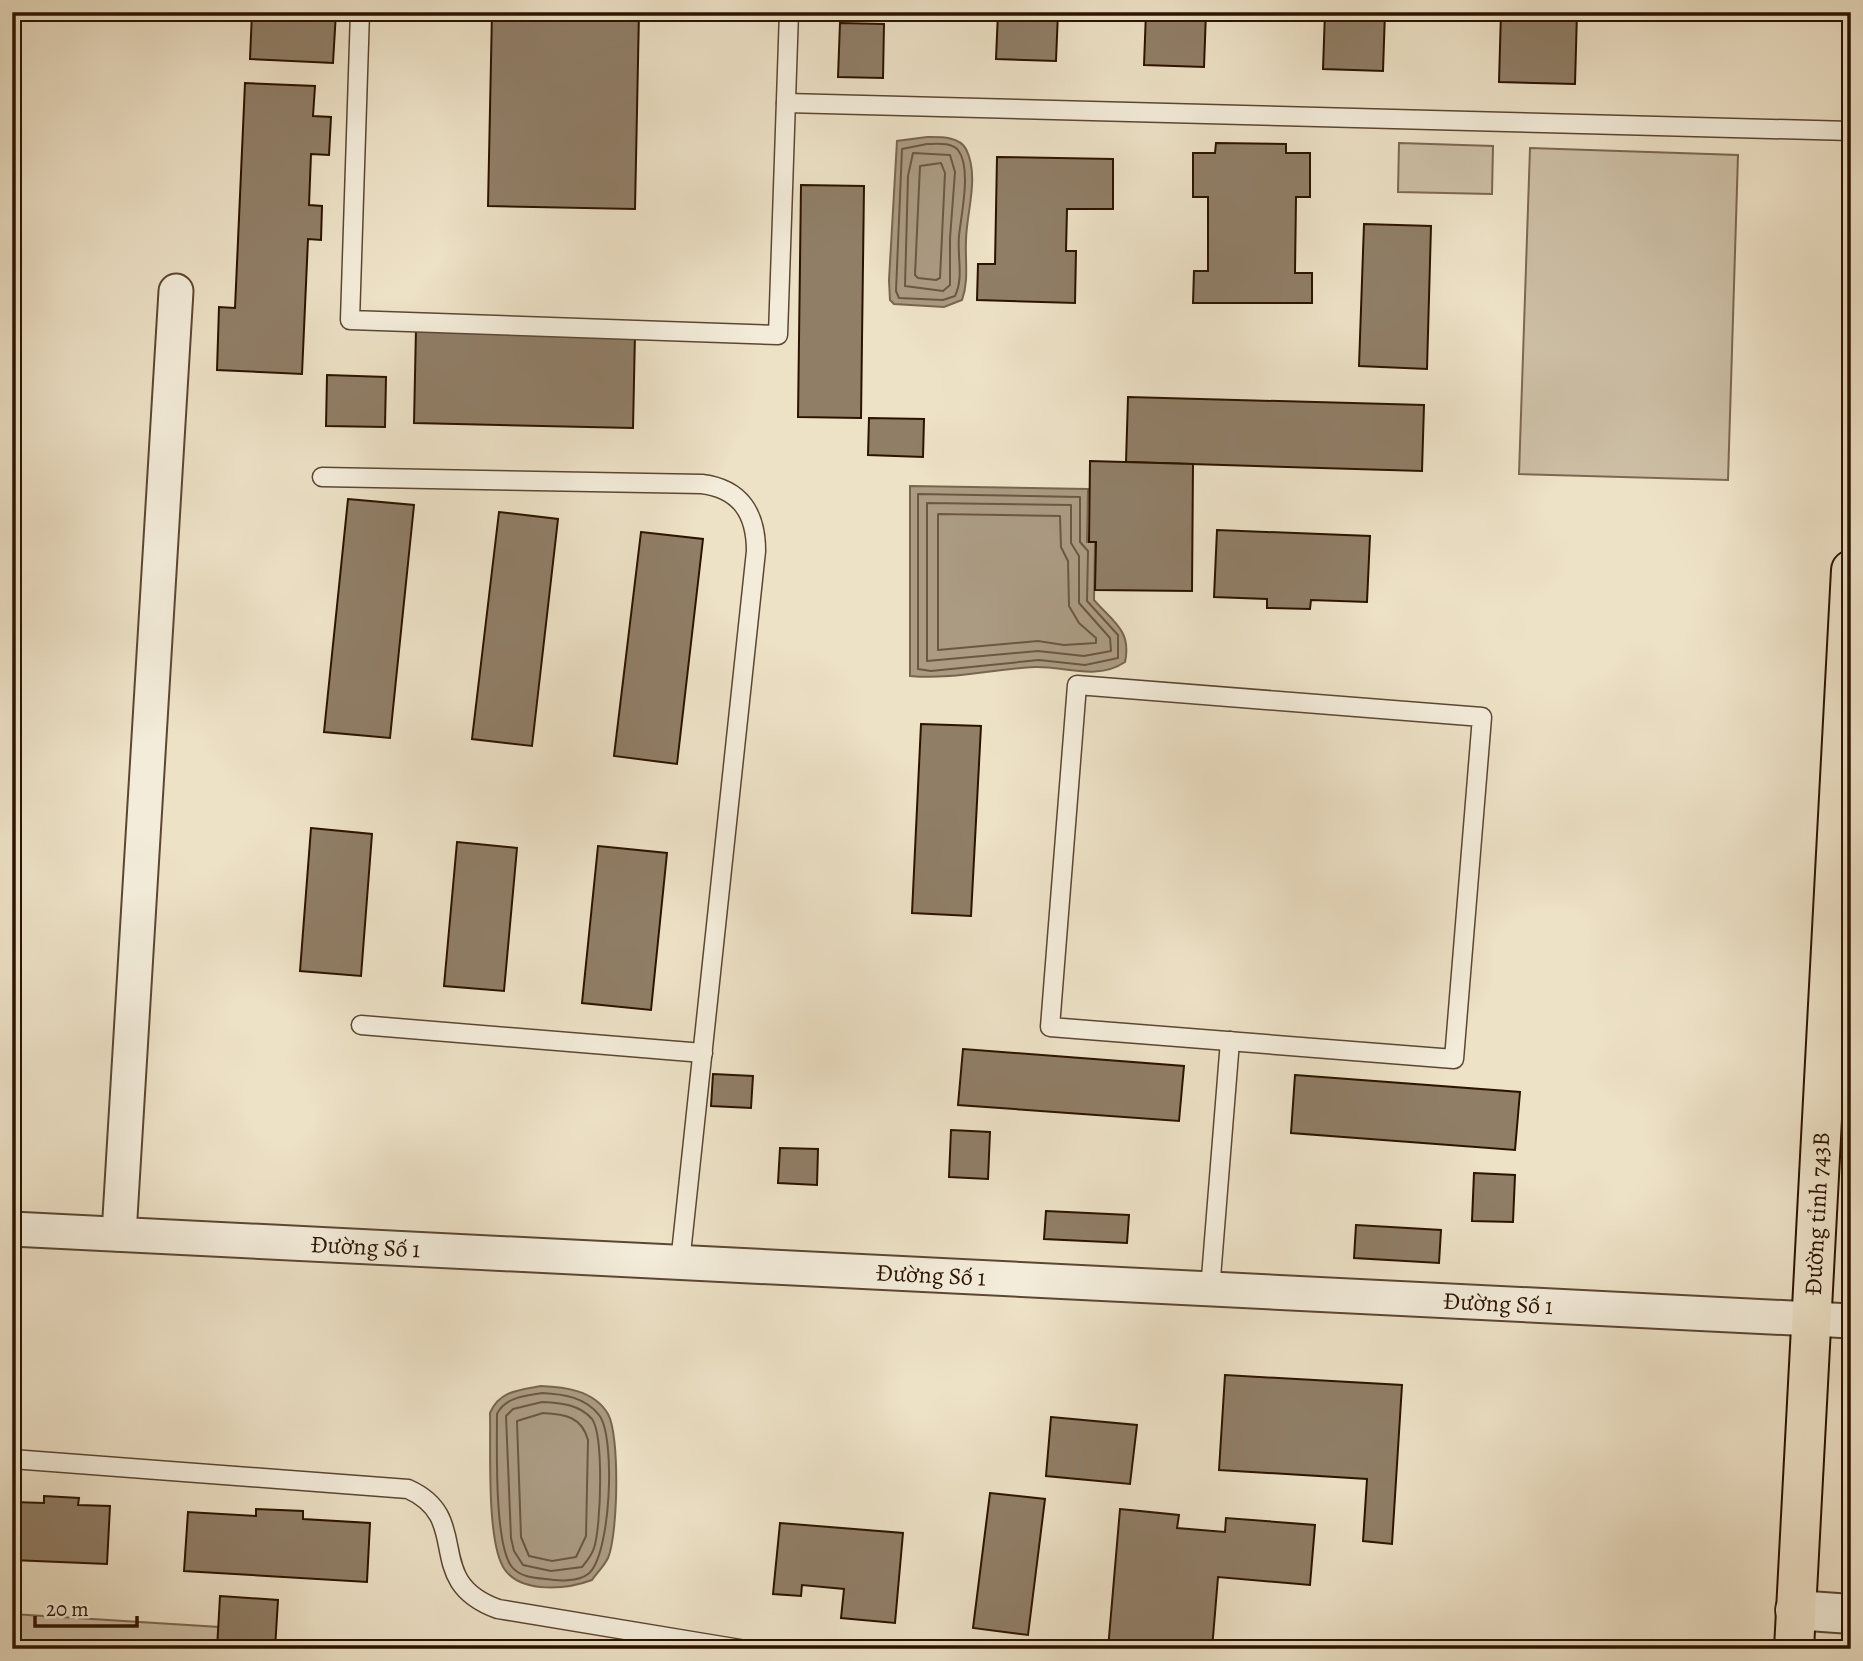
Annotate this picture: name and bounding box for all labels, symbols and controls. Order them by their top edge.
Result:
street label: Đường tỉnh 743B [1797,1131,1837,1296]
street label: Đường Số 1 [310,1228,421,1265]
street label: Đường Số 1 [875,1256,987,1294]
street label: Đường Số 1 [1442,1285,1554,1322]
scale bar [35,1584,136,1628]
text: 20 m [46,1595,89,1623]

